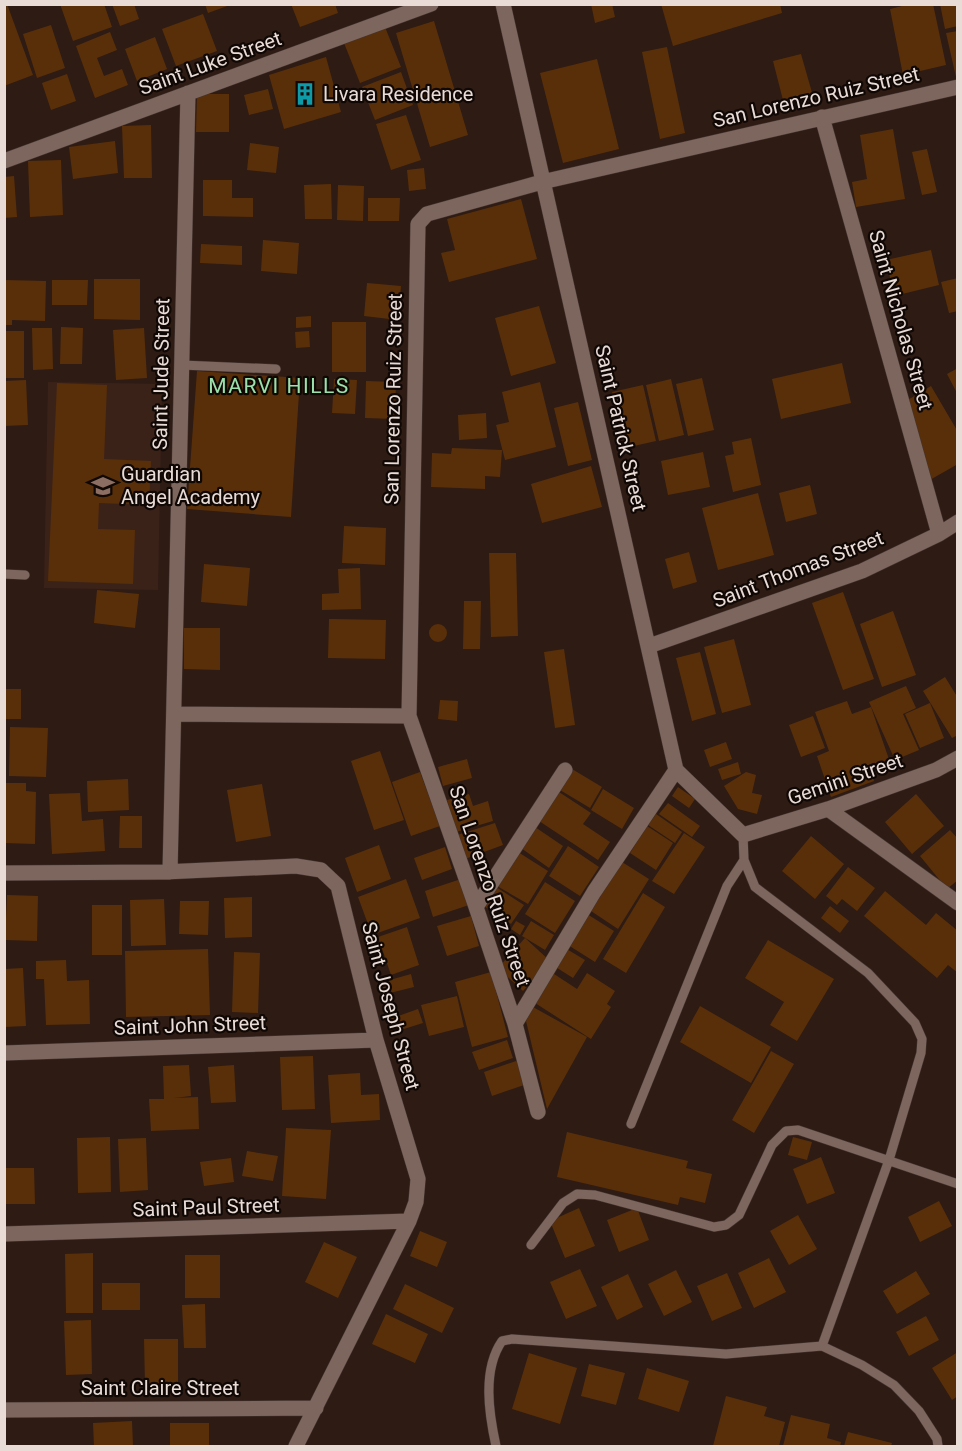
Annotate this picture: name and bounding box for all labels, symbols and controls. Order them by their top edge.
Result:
street label: Saint Luke Street [136,26,284,100]
street label: San Lorenzo Ruiz Street [710,62,922,132]
building icon: Livara Residence [292,81,318,107]
place label: Livara Residence [323,82,473,106]
street label: Saint Nicholas Street [864,227,938,413]
street label: San Lorenzo Ruiz Street [379,293,407,505]
street label: Saint Jude Street [148,298,174,450]
street label: Saint Patrick Street [590,342,652,514]
district label: MARVI HILLS [208,374,350,398]
place label: Guardian Angel Academy [121,462,261,509]
school or university icon: Guardian Angel Academy [90,473,116,499]
street label: Saint Thomas Street [709,525,887,613]
street label: Gemini Street [784,748,906,810]
street label: San Lorenzo Ruiz Street [444,782,536,990]
street label: Saint Joseph Street [357,919,425,1093]
street label: Saint John Street [113,1010,267,1040]
street label: Saint Paul Street [132,1192,280,1222]
street label: Saint Claire Street [81,1376,239,1400]

